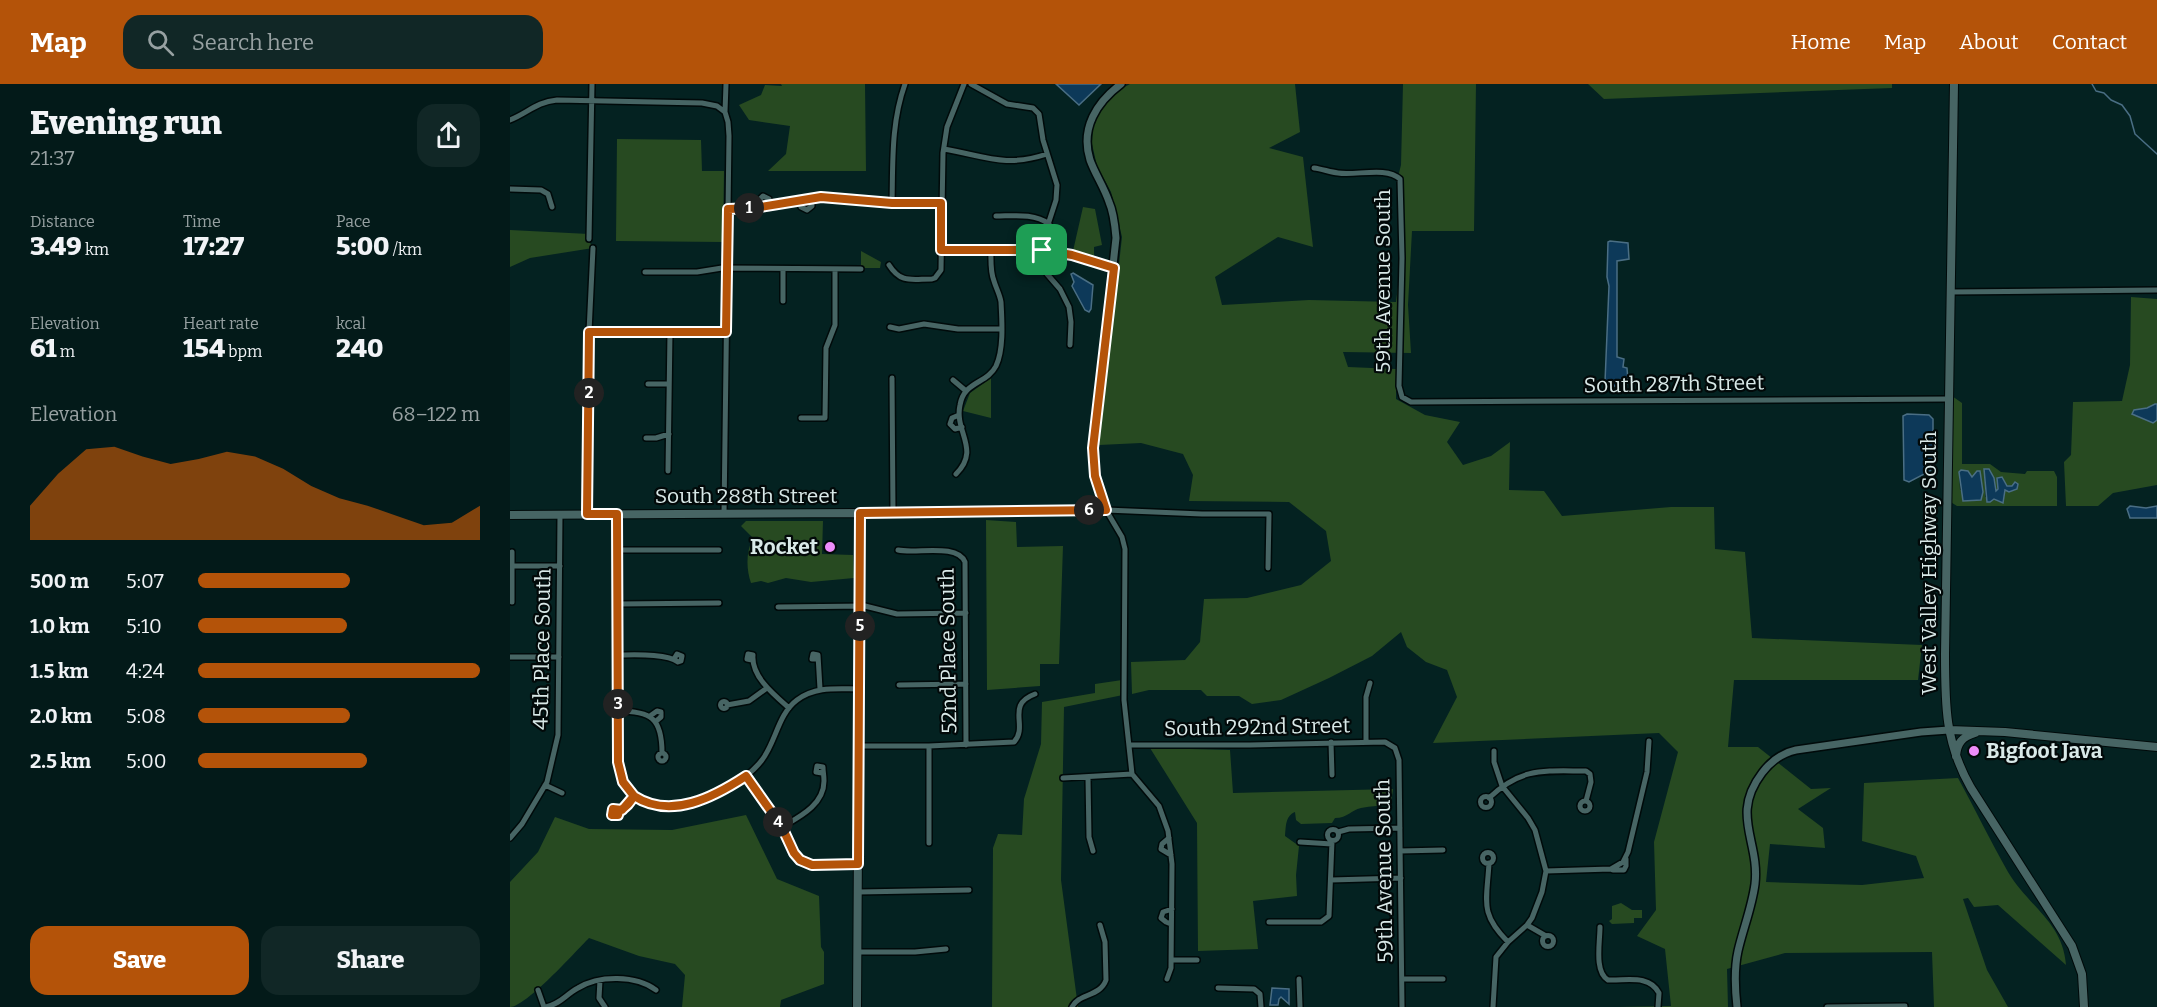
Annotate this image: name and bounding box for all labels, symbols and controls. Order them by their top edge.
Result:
search box [123,15,543,69]
text: Map [30,26,87,59]
icon: search [144,26,177,59]
text: Search here [192,29,314,56]
text: Home [1791,29,1851,55]
text: Map [1884,29,1926,55]
text: About [1959,29,2019,55]
text: Contact [2052,29,2127,55]
text: Evening run [30,103,222,143]
button: share [417,104,480,167]
text: 21:37 [30,146,75,170]
street label: 59th Avenue South [1370,189,1396,373]
pin: 1 [734,193,764,223]
text: 1 [746,198,752,217]
text: Distance [30,212,95,231]
text: Time [183,212,221,231]
text: Pace [336,212,371,231]
pin [1016,224,1067,275]
text: 3.49 [30,231,82,262]
text: 17:27 [183,231,244,262]
text: 5:00 [336,231,390,262]
icon: arrive [1025,233,1058,266]
text: km [82,240,109,259]
text: /km [390,240,422,259]
text: Elevation [30,314,100,333]
text: Heart rate [183,314,259,333]
text: kcal [336,314,366,333]
text: 61 [30,333,57,364]
text: 154 [183,333,225,364]
text: 240 [336,333,383,364]
text: m [57,342,75,361]
text: bpm [225,342,262,361]
street label: South 287th Street [1583,369,1765,399]
pin: 2 [574,378,604,408]
text: 2 [584,383,594,402]
text: Elevation [30,402,117,426]
text: 68–122 m [392,402,480,426]
street label: West Valley Highway South [1916,431,1942,695]
street label: South 288th Street [655,483,838,509]
pin: 6 [1074,495,1104,525]
text: 6 [1084,500,1094,519]
place label: Rocket [750,534,819,560]
marker: Rocket [823,540,837,554]
street label: 45th Place South [528,568,556,730]
street label: 52nd Place South [934,568,962,734]
text: 500 m [30,569,89,593]
text: 5:07 [126,569,164,593]
pin: 5 [845,611,875,641]
text: 1.0 km [30,614,90,638]
text: 5:10 [126,614,162,638]
text: 5 [856,616,864,635]
text: 1.5 km [30,659,89,683]
text: 4:24 [126,659,164,683]
pin: 3 [603,689,633,719]
text: 3 [613,694,623,713]
text: 2.0 km [30,704,92,728]
text: 5:08 [126,704,166,728]
street label: South 292nd Street [1164,712,1351,742]
place label: Bigfoot Java [1986,738,2103,764]
marker: Bigfoot Java [1967,744,1981,758]
text: 2.5 km [30,749,91,773]
text: 5:00 [126,749,167,773]
street label: 59th Avenue South [1369,779,1399,963]
pin: 4 [763,807,793,837]
text: 4 [773,812,783,831]
button: Save [30,926,249,995]
button: Share [261,926,480,995]

